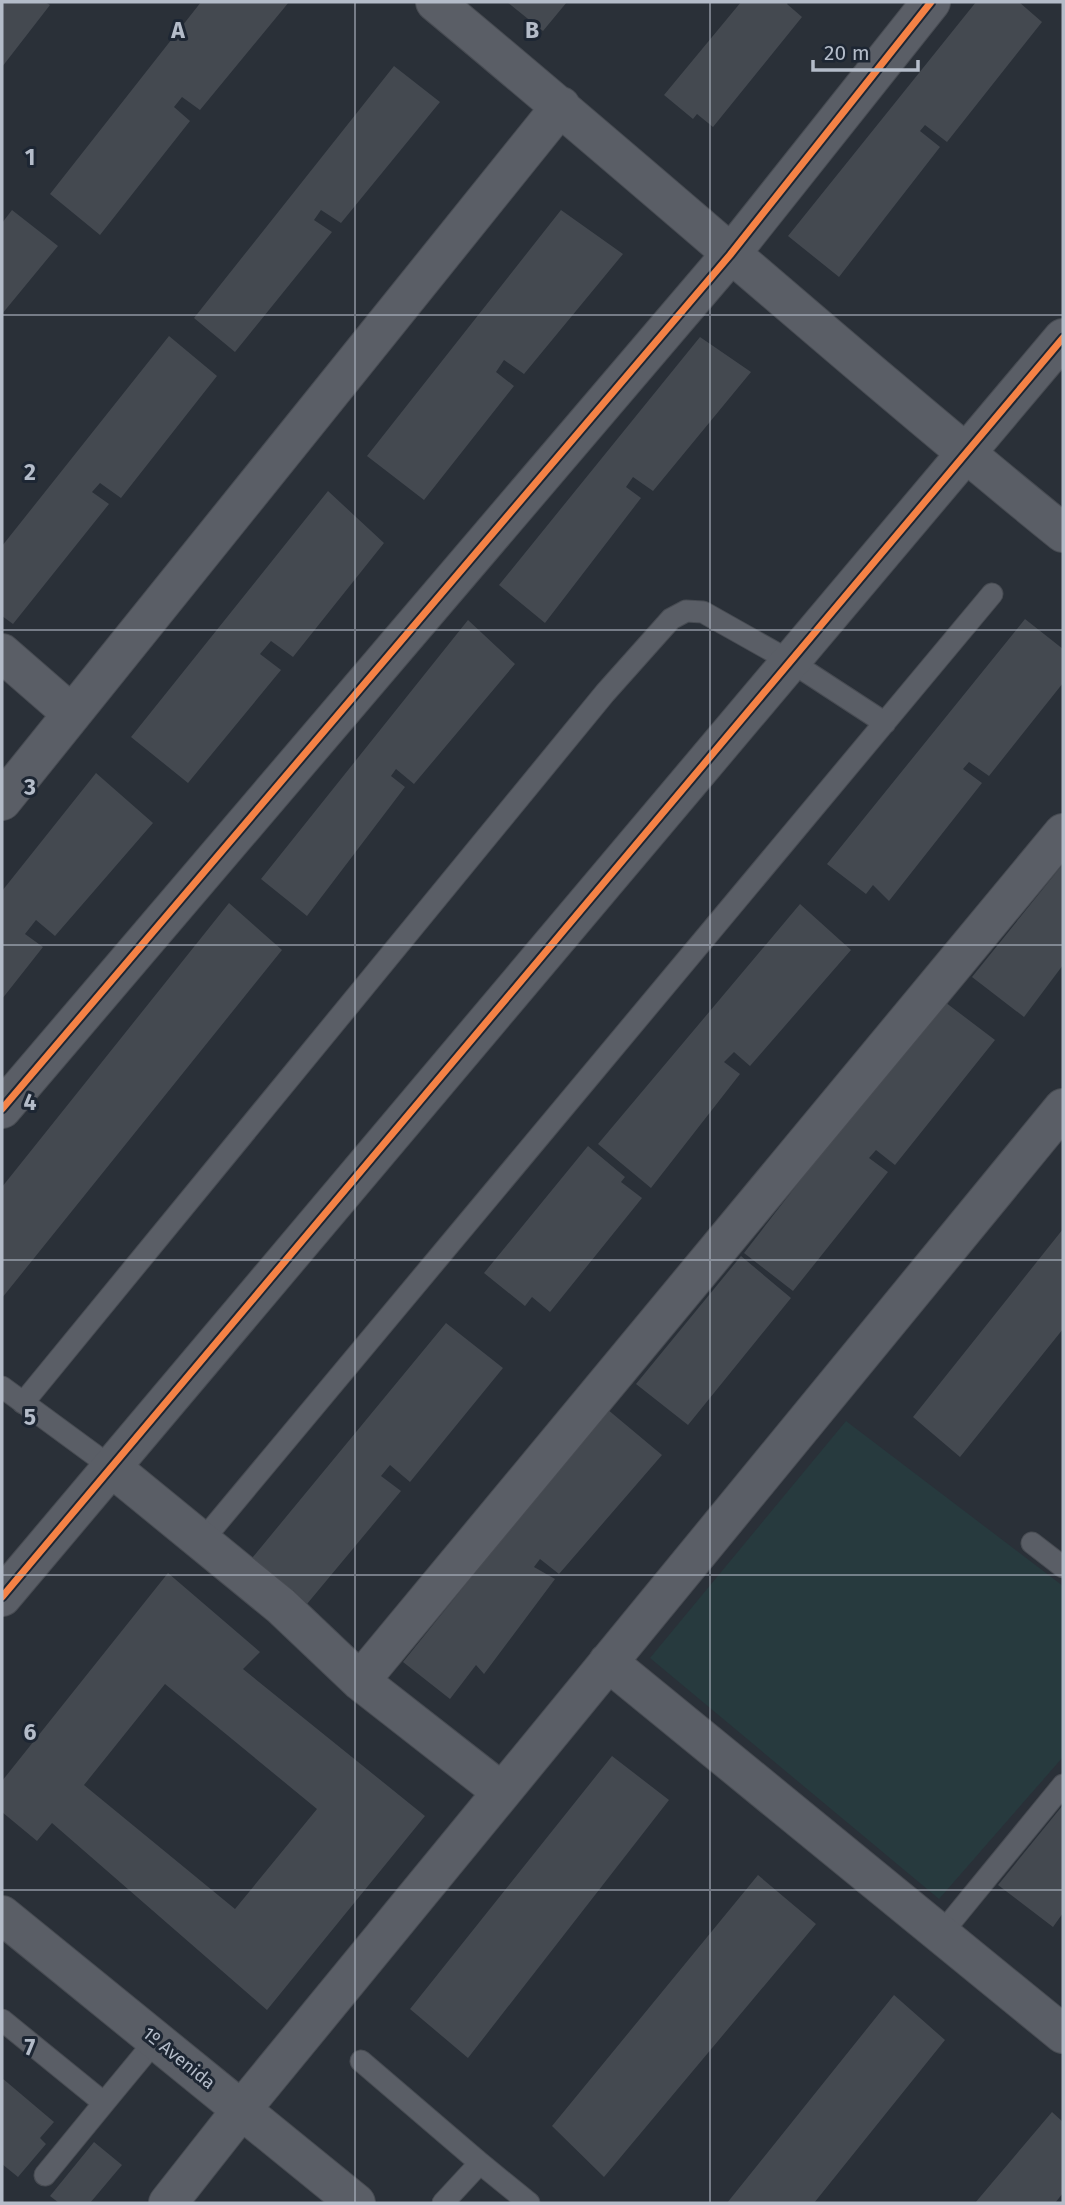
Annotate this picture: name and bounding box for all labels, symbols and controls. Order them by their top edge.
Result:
text: A [170,16,185,44]
text: B [525,16,539,44]
scale bar [813,28,918,72]
text: 20 m [824,40,870,66]
text: 1 [25,143,35,171]
text: 2 [24,458,36,486]
text: 3 [23,773,36,801]
text: 4 [24,1088,37,1116]
text: 5 [24,1403,36,1431]
text: 6 [24,1718,37,1746]
street label: 1º Avenida [138,2022,220,2094]
text: 7 [25,2033,36,2061]

